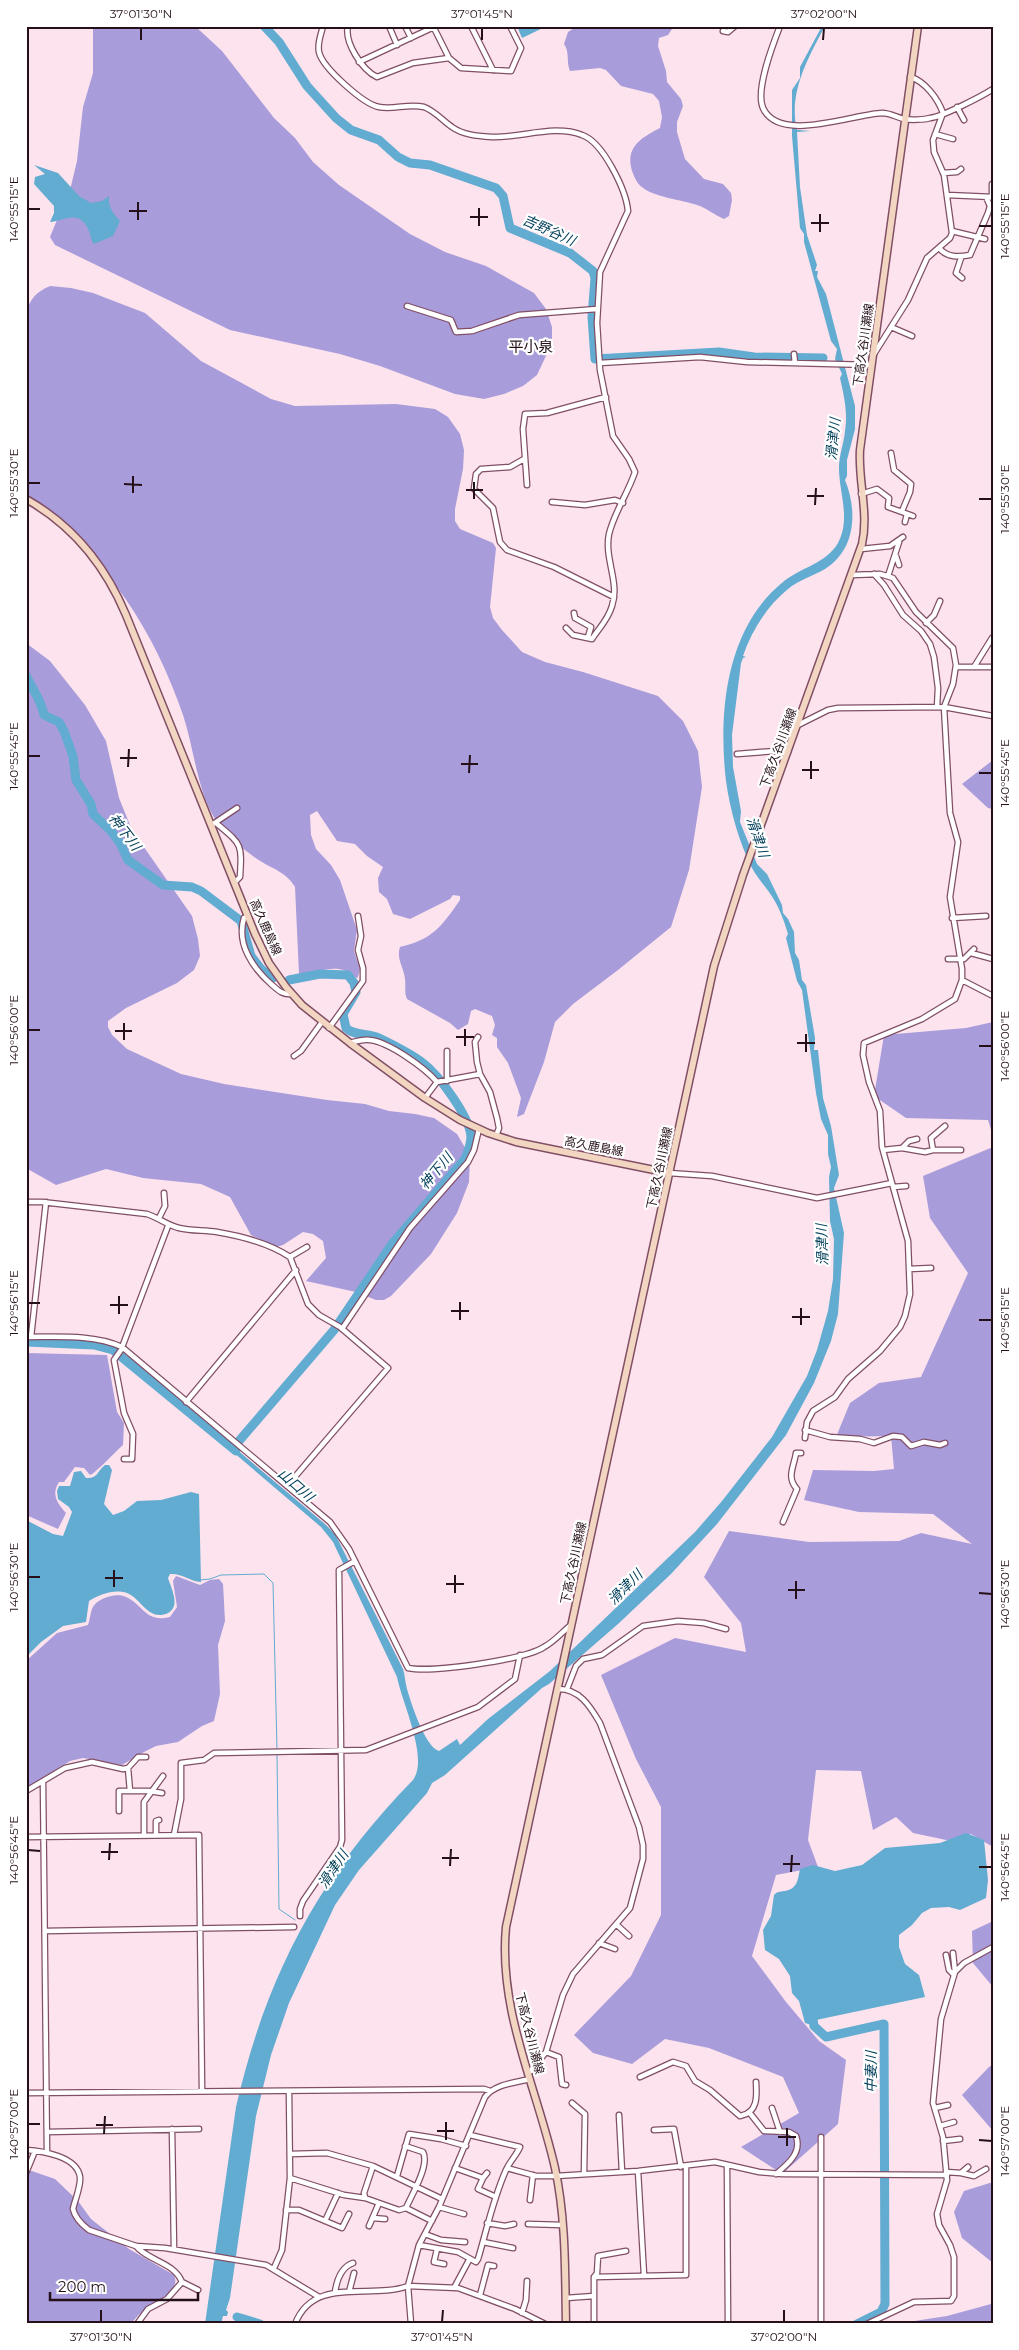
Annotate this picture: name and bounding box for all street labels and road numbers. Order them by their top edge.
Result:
street label: 下高久谷川瀬線 [850,302,876,388]
street label: 下高久谷川瀬線 [757,706,799,790]
street label: 高久鹿島線 [247,897,285,957]
street label: 下高久谷川瀬線 [643,1125,675,1211]
street label: 高久鹿島線 [563,1133,625,1159]
street label: 下高久谷川瀬線 [557,1520,589,1606]
street label: 下高久谷川瀬線 [513,1990,547,2076]

